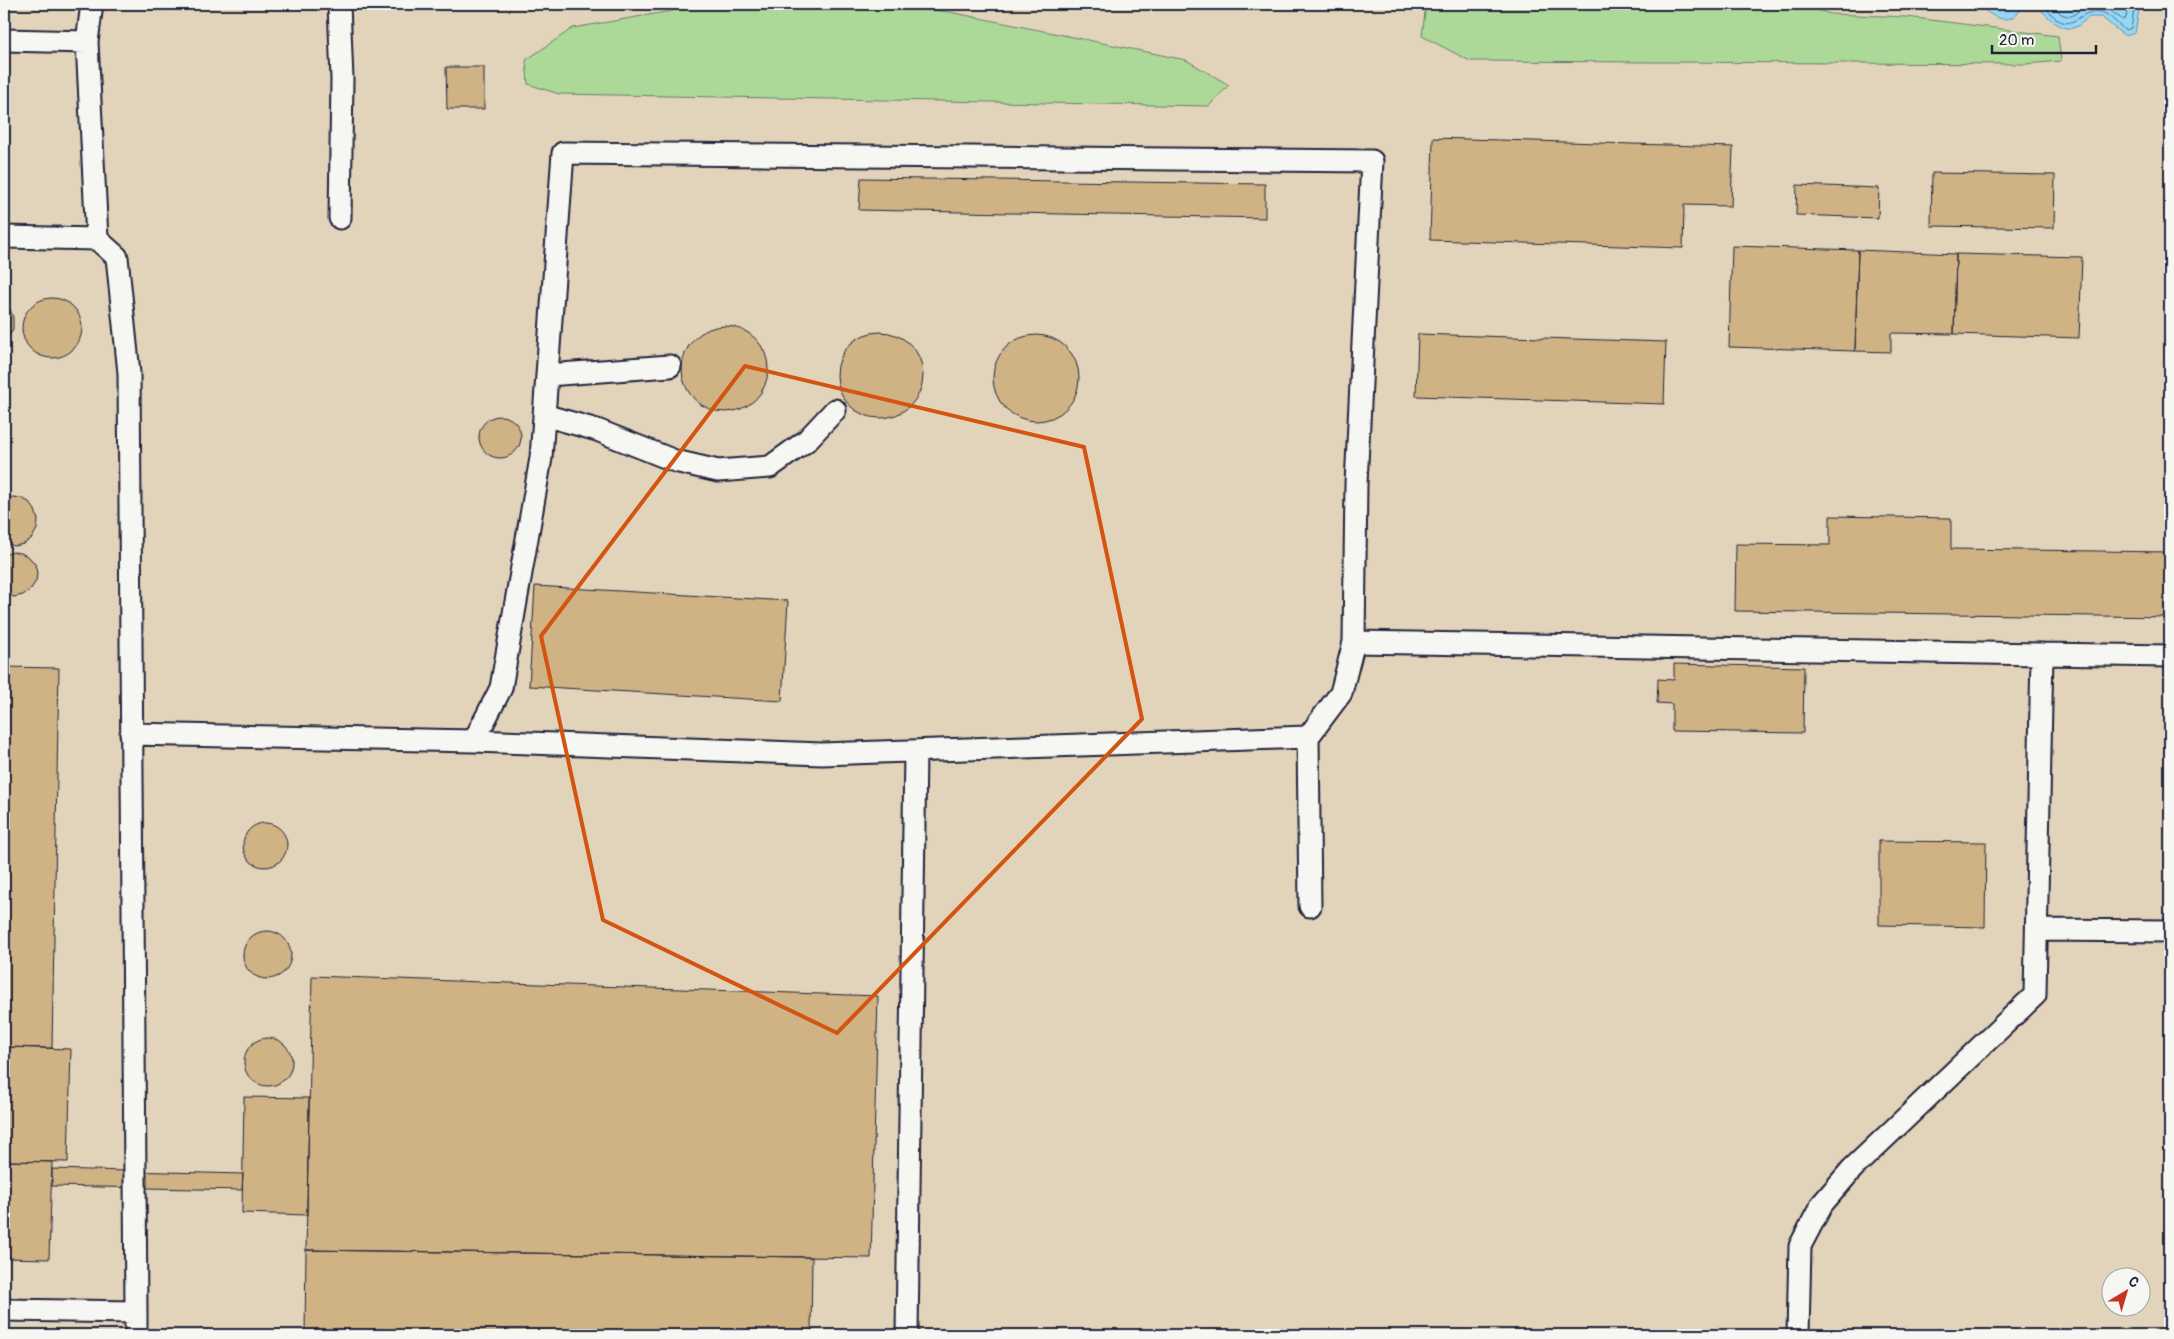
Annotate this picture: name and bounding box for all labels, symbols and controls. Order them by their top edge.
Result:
scale bar [1992,22,2095,54]
text: 20 m [1999,31,2034,50]
north arrow [2102,1266,2152,1316]
text: С [2125,1273,2143,1292]

